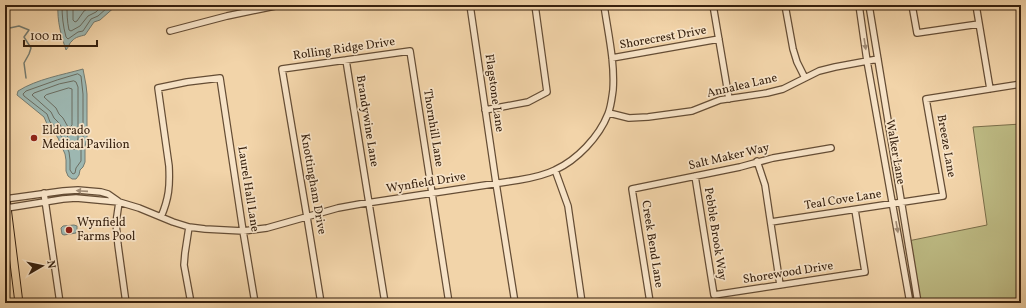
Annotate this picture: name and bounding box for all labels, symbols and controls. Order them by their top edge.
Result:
scale bar [24,22,97,48]
street label: Shorecrest Drive [618,22,708,54]
text: 100 m [30,29,63,45]
street label: Rolling Ridge Drive [292,34,396,64]
one-way arrow [862,37,868,50]
street label: Flagstone Lane [481,53,507,133]
street label: Annalea Lane [705,70,779,102]
street label: Brandywine Lane [352,74,382,168]
street label: Thornhill Lane [419,88,447,168]
street label: Breeze Lane [933,113,959,179]
street label: Walker Lane [881,118,909,186]
place label: Eldorado Medical Pavilion [42,123,130,153]
street label: Knottingham Drive [296,132,330,236]
marker: Eldorado Medical Pavilion [29,133,39,143]
street label: Salt Maker Way [687,140,771,174]
street label: Laurel Hall Lane [233,145,263,233]
street label: Wynfield Drive [385,169,467,197]
street label: Pebble Brook Way [700,186,730,282]
street label: Teal Cove Lane [803,186,883,214]
one-way arrow [76,187,88,194]
street label: Creek Bend Lane [637,199,667,289]
place label: Wynfield Farms Pool [77,215,136,245]
one-way arrow [894,221,900,233]
marker: Wynfield Farms Pool [64,225,74,235]
north arrow [22,246,62,286]
street label: Shorewood Drive [742,258,835,288]
text: N [42,260,58,270]

